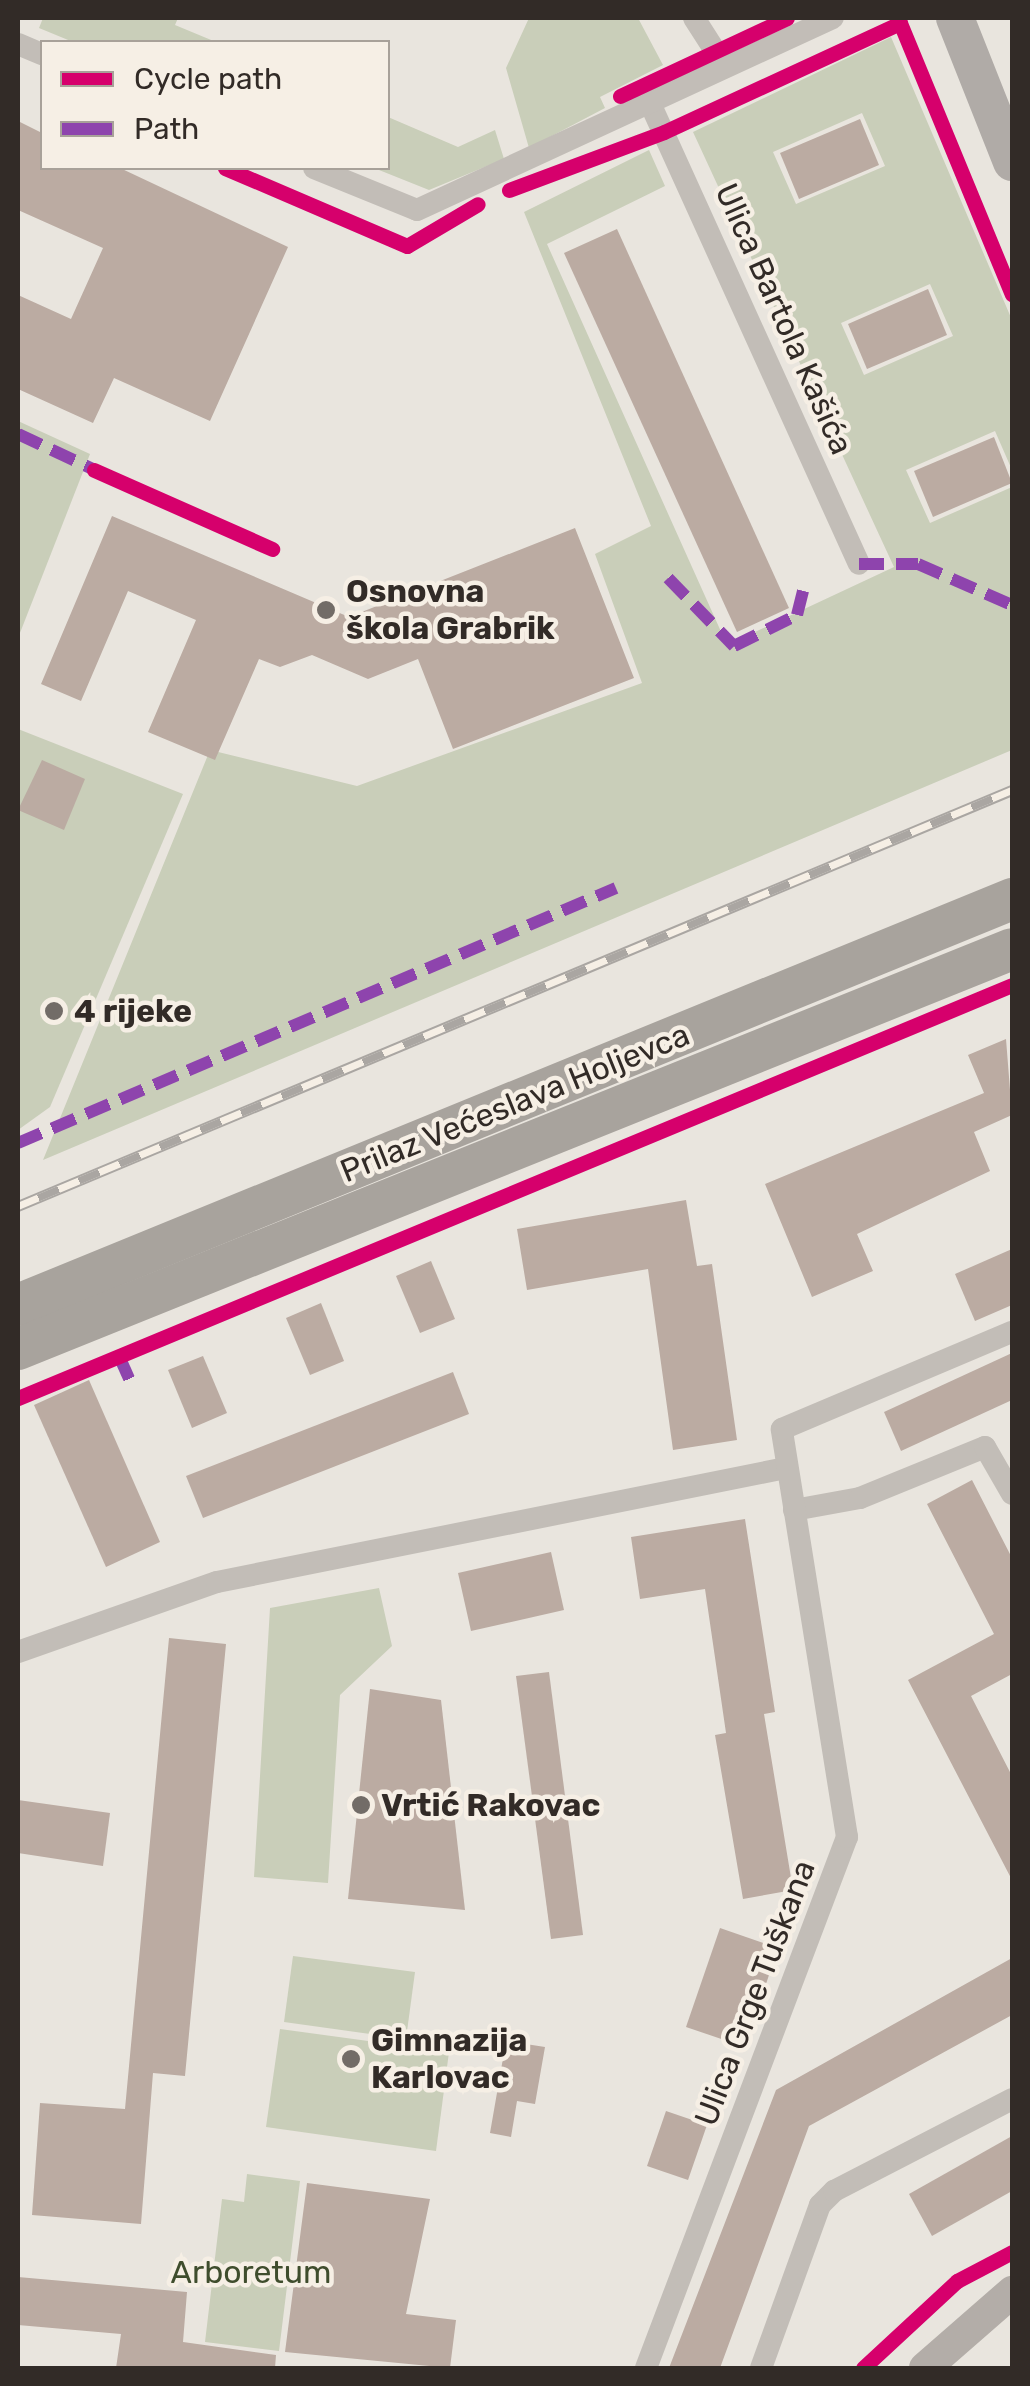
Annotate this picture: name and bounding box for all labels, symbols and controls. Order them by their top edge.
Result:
legend [40,40,390,170]
text: Cycle path [134,61,282,97]
text: Path [134,111,199,147]
street label: Ulica Bartola Kašića [707,178,861,460]
place label: Osnovna škola Grabrik [346,573,555,648]
marker: Osnovna škola Grabrik [315,599,337,621]
place label: 4 rijeke [74,992,192,1030]
marker: 4 rijeke [43,1000,65,1022]
street label: Prilaz Većeslava Holjevca [335,1015,695,1191]
place label: Vrtić Rakovac [381,1786,600,1824]
marker: Vrtić Rakovac [350,1794,372,1816]
street label: Ulica Grge Tuškana [687,1854,823,2132]
place label: Gimnazija Karlovac [371,2022,527,2097]
marker: Gimnazija Karlovac [340,2048,362,2070]
park label: Arboretum [171,2253,331,2291]

